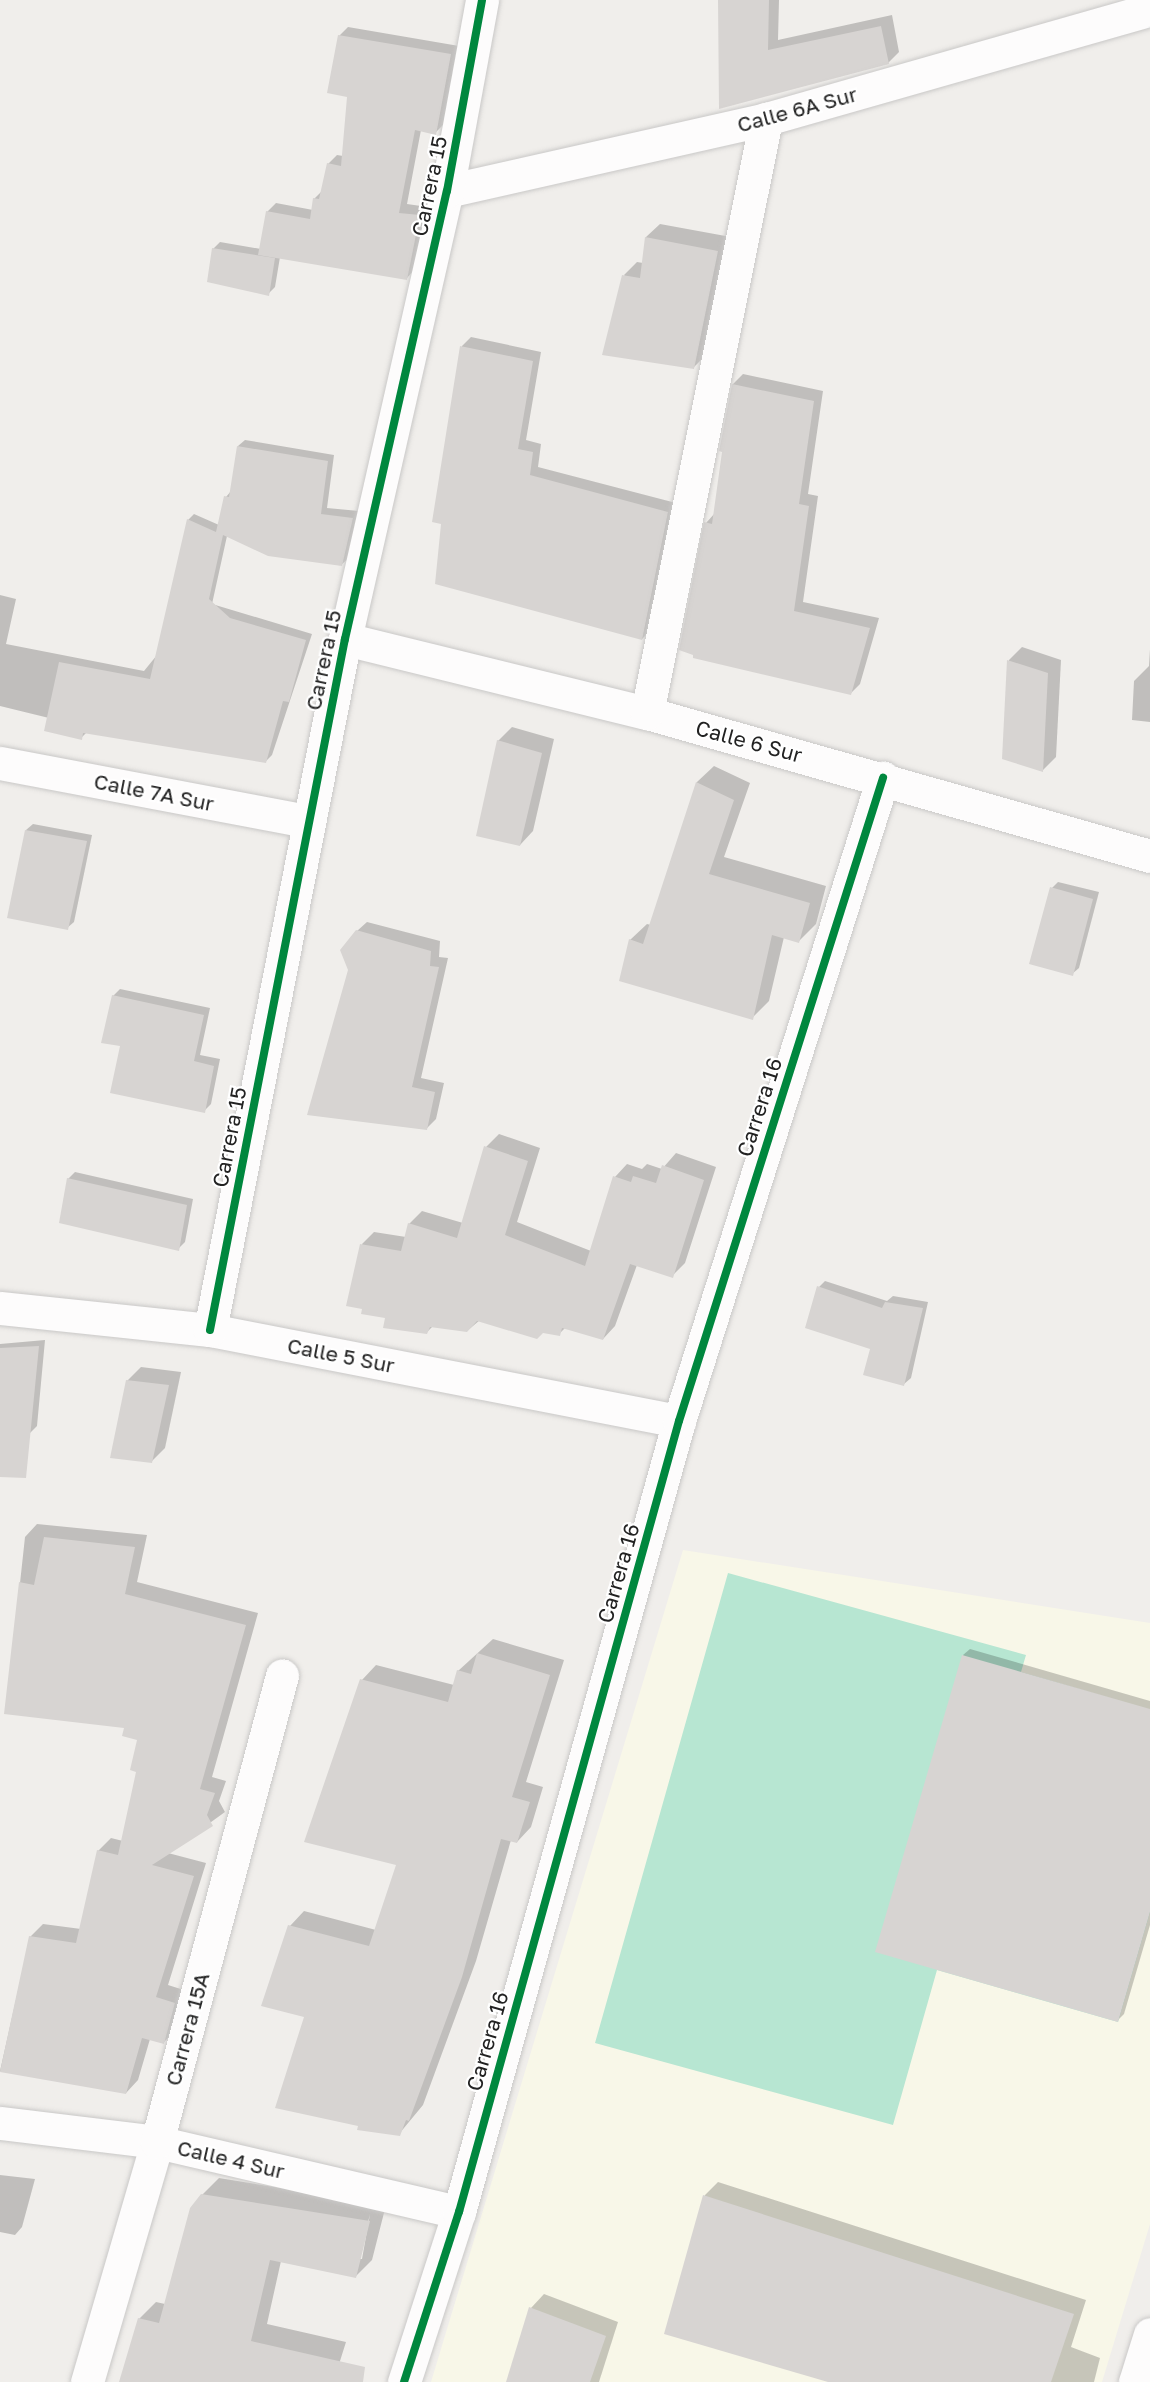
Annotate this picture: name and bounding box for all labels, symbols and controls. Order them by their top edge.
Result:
street label: Calle 6A Sur [734,81,860,137]
street label: Carrera 15 [406,134,452,238]
street label: Carrera 15 [300,608,346,712]
street label: Calle 6 Sur [693,715,805,767]
street label: Calle 7A Sur [92,768,216,816]
street label: Carrera 16 [731,1054,787,1160]
street label: Carrera 15 [207,1085,251,1189]
street label: Calle 5 Sur [285,1332,397,1378]
street label: Carrera 16 [592,1520,644,1626]
street label: Carrera 15A [160,1970,214,2088]
street label: Carrera 16 [461,1988,513,2094]
street label: Calle 4 Sur [175,2134,287,2184]

